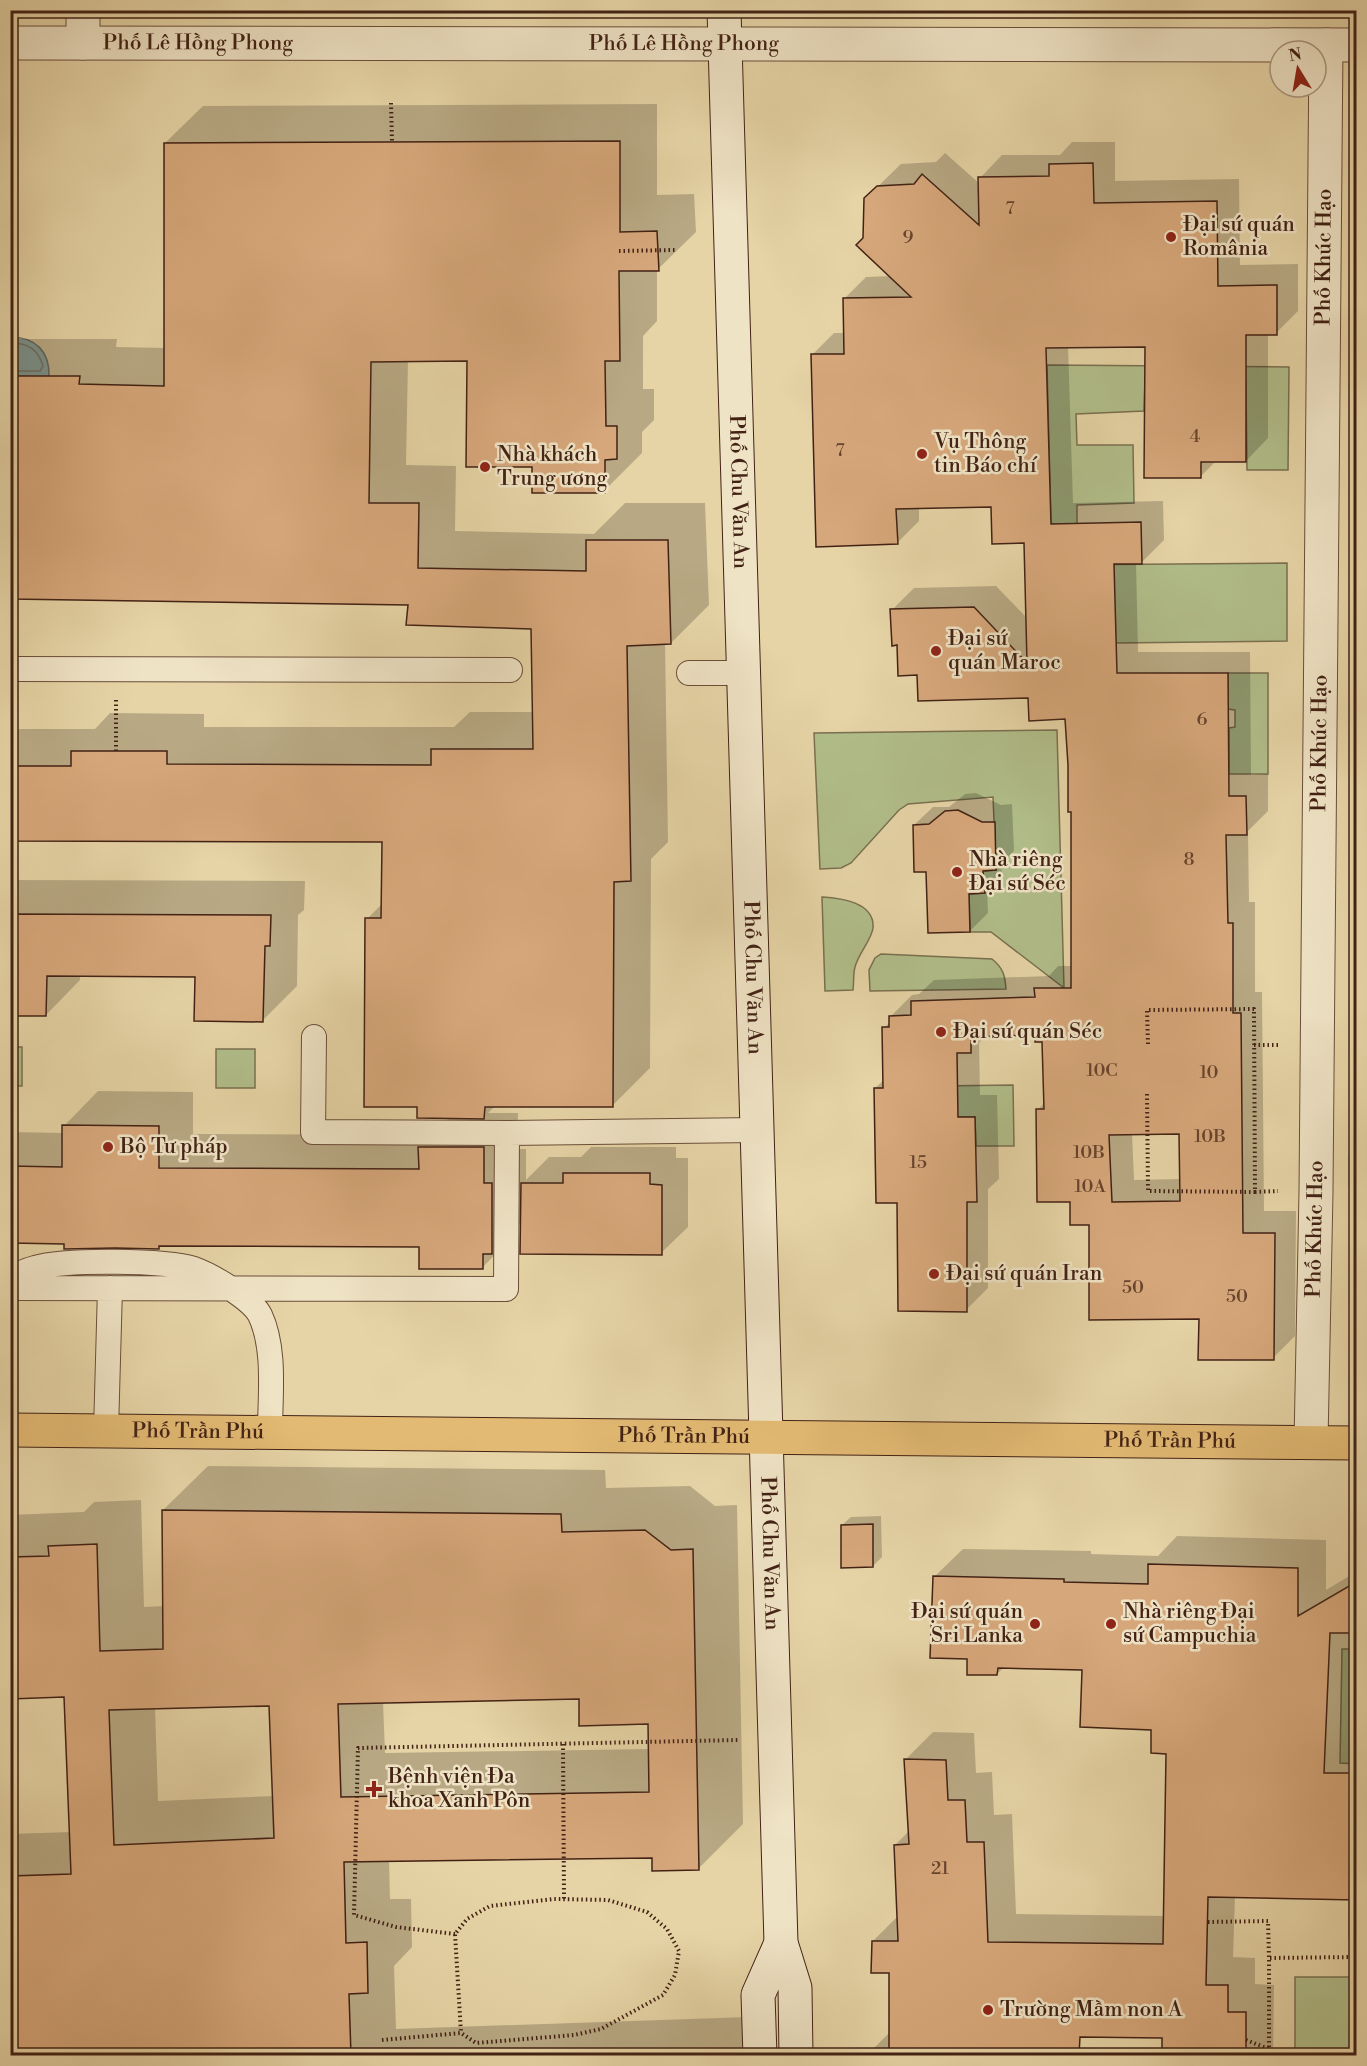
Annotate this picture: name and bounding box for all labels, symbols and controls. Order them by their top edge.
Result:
street label: Phố Lê Hồng Phong [103,30,293,56]
street label: Phố Lê Hồng Phong [589,31,779,57]
north arrow [1268,39,1328,99]
text: N [1287,44,1304,66]
street label: Phố Khúc Hạo [1311,188,1338,326]
house number: 7 [1005,197,1015,220]
place label: Đại sứ quán România [1183,212,1295,262]
house number: 9 [903,226,914,249]
marker: Đại sứ quán România [1164,230,1178,244]
street label: Phố Chu Văn An [723,414,753,570]
house number: 4 [1190,425,1201,448]
place label: Vụ Thông tin Báo chí [933,429,1038,479]
house number: 7 [835,439,845,462]
place label: Nhà khách Trung ương [497,442,608,492]
marker: Vụ Thông tin Báo chí [915,447,929,461]
marker: Nhà khách Trung ương [478,460,492,474]
place label: Đại sứ quán Maroc [948,626,1061,676]
marker: Đại sứ quán Maroc [929,644,943,658]
street label: Phố Khúc Hạo [1306,674,1334,812]
house number: 6 [1197,708,1208,731]
place label: Nhà riêng Đại sứ Séc [969,847,1066,897]
house number: 8 [1183,848,1195,871]
marker: Nhà riêng Đại sứ Séc [950,865,964,879]
street label: Phố Chu Văn An [737,900,768,1055]
place label: Đại sứ quán Séc [953,1019,1102,1045]
marker: Đại sứ quán Séc [934,1025,948,1039]
house number: 10C [1086,1059,1118,1082]
house number: 10 [1199,1061,1219,1084]
house number: 10B [1194,1125,1226,1148]
place label: Bộ Tư pháp [119,1134,228,1160]
marker: Bộ Tư pháp [101,1140,115,1154]
house number: 10B [1073,1141,1105,1164]
house number: 15 [909,1151,927,1174]
street label: Phố Khúc Hạo [1301,1160,1329,1298]
house number: 10A [1074,1175,1106,1198]
place label: Đại sứ quán Iran [946,1261,1103,1287]
marker: Đại sứ quán Iran [927,1267,941,1281]
house number: 50 [1122,1276,1144,1299]
house number: 50 [1226,1285,1248,1308]
street label: Phố Trần Phú [132,1418,264,1445]
street label: Phố Trần Phú [618,1423,750,1450]
street label: Phố Trần Phú [1104,1428,1236,1455]
street label: Phố Chu Văn An [754,1476,785,1631]
place label: Đại sứ quán Sri Lanka [911,1599,1023,1649]
place label: Nhà riêng Đại sứ Campuchia [1123,1599,1257,1649]
marker: Đại sứ quán Sri Lanka [1028,1617,1042,1631]
marker: Nhà riêng Đại sứ Campuchia [1104,1617,1118,1631]
place label: Bệnh viện Đa khoa Xanh Pôn [387,1764,531,1814]
marker: Bệnh viện Đa khoa Xanh Pôn [365,1780,383,1798]
house number: 21 [931,1857,949,1880]
place label: Trường Mầm non A [1000,1997,1183,2023]
marker: Trường Mầm non A [981,2003,995,2017]

